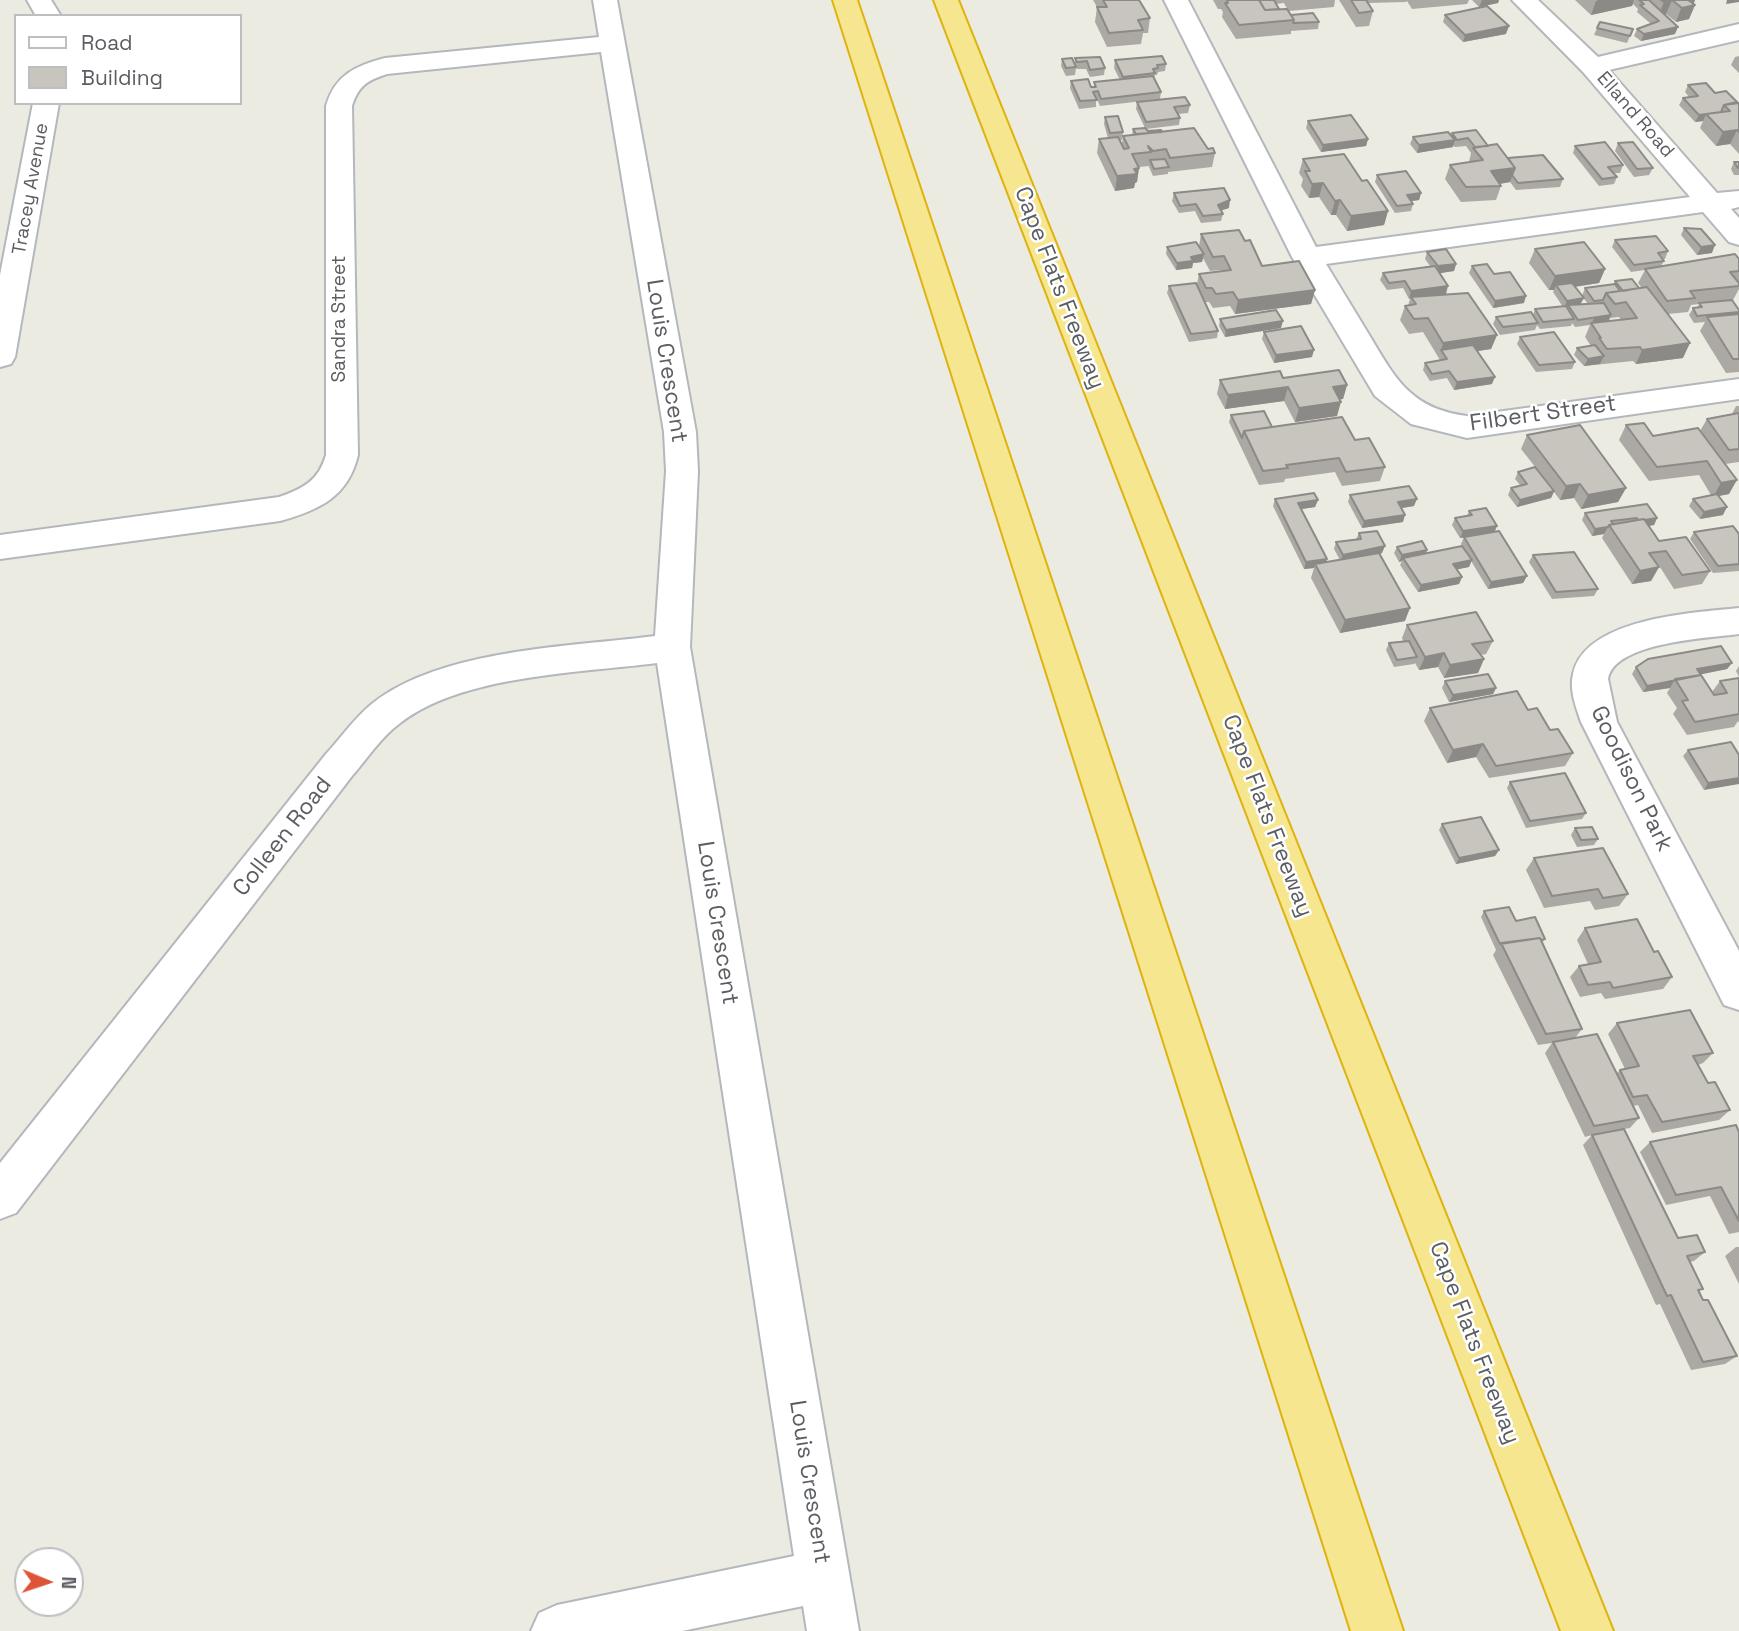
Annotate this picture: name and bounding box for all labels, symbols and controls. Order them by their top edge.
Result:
legend [14,14,242,105]
text: Road [81,29,133,56]
text: Building [81,64,163,91]
street label: Elland Road [1592,67,1678,163]
street label: Tracey Avenue [8,121,54,257]
street label: Cape Flats Freeway [1008,183,1110,393]
street label: Sandra Street [329,255,351,383]
street label: Louis Crescent [639,277,693,445]
street label: Filbert Street [1468,390,1618,438]
street label: Goodison Park [1584,702,1678,856]
street label: Cape Flats Freeway [1216,711,1318,921]
street label: Colleen Road [228,772,338,902]
street label: Louis Crescent [690,839,744,1007]
street label: Cape Flats Freeway [1423,1238,1525,1448]
street label: Louis Crescent [782,1398,836,1566]
north arrow [14,1547,84,1617]
text: N [56,1576,81,1589]

